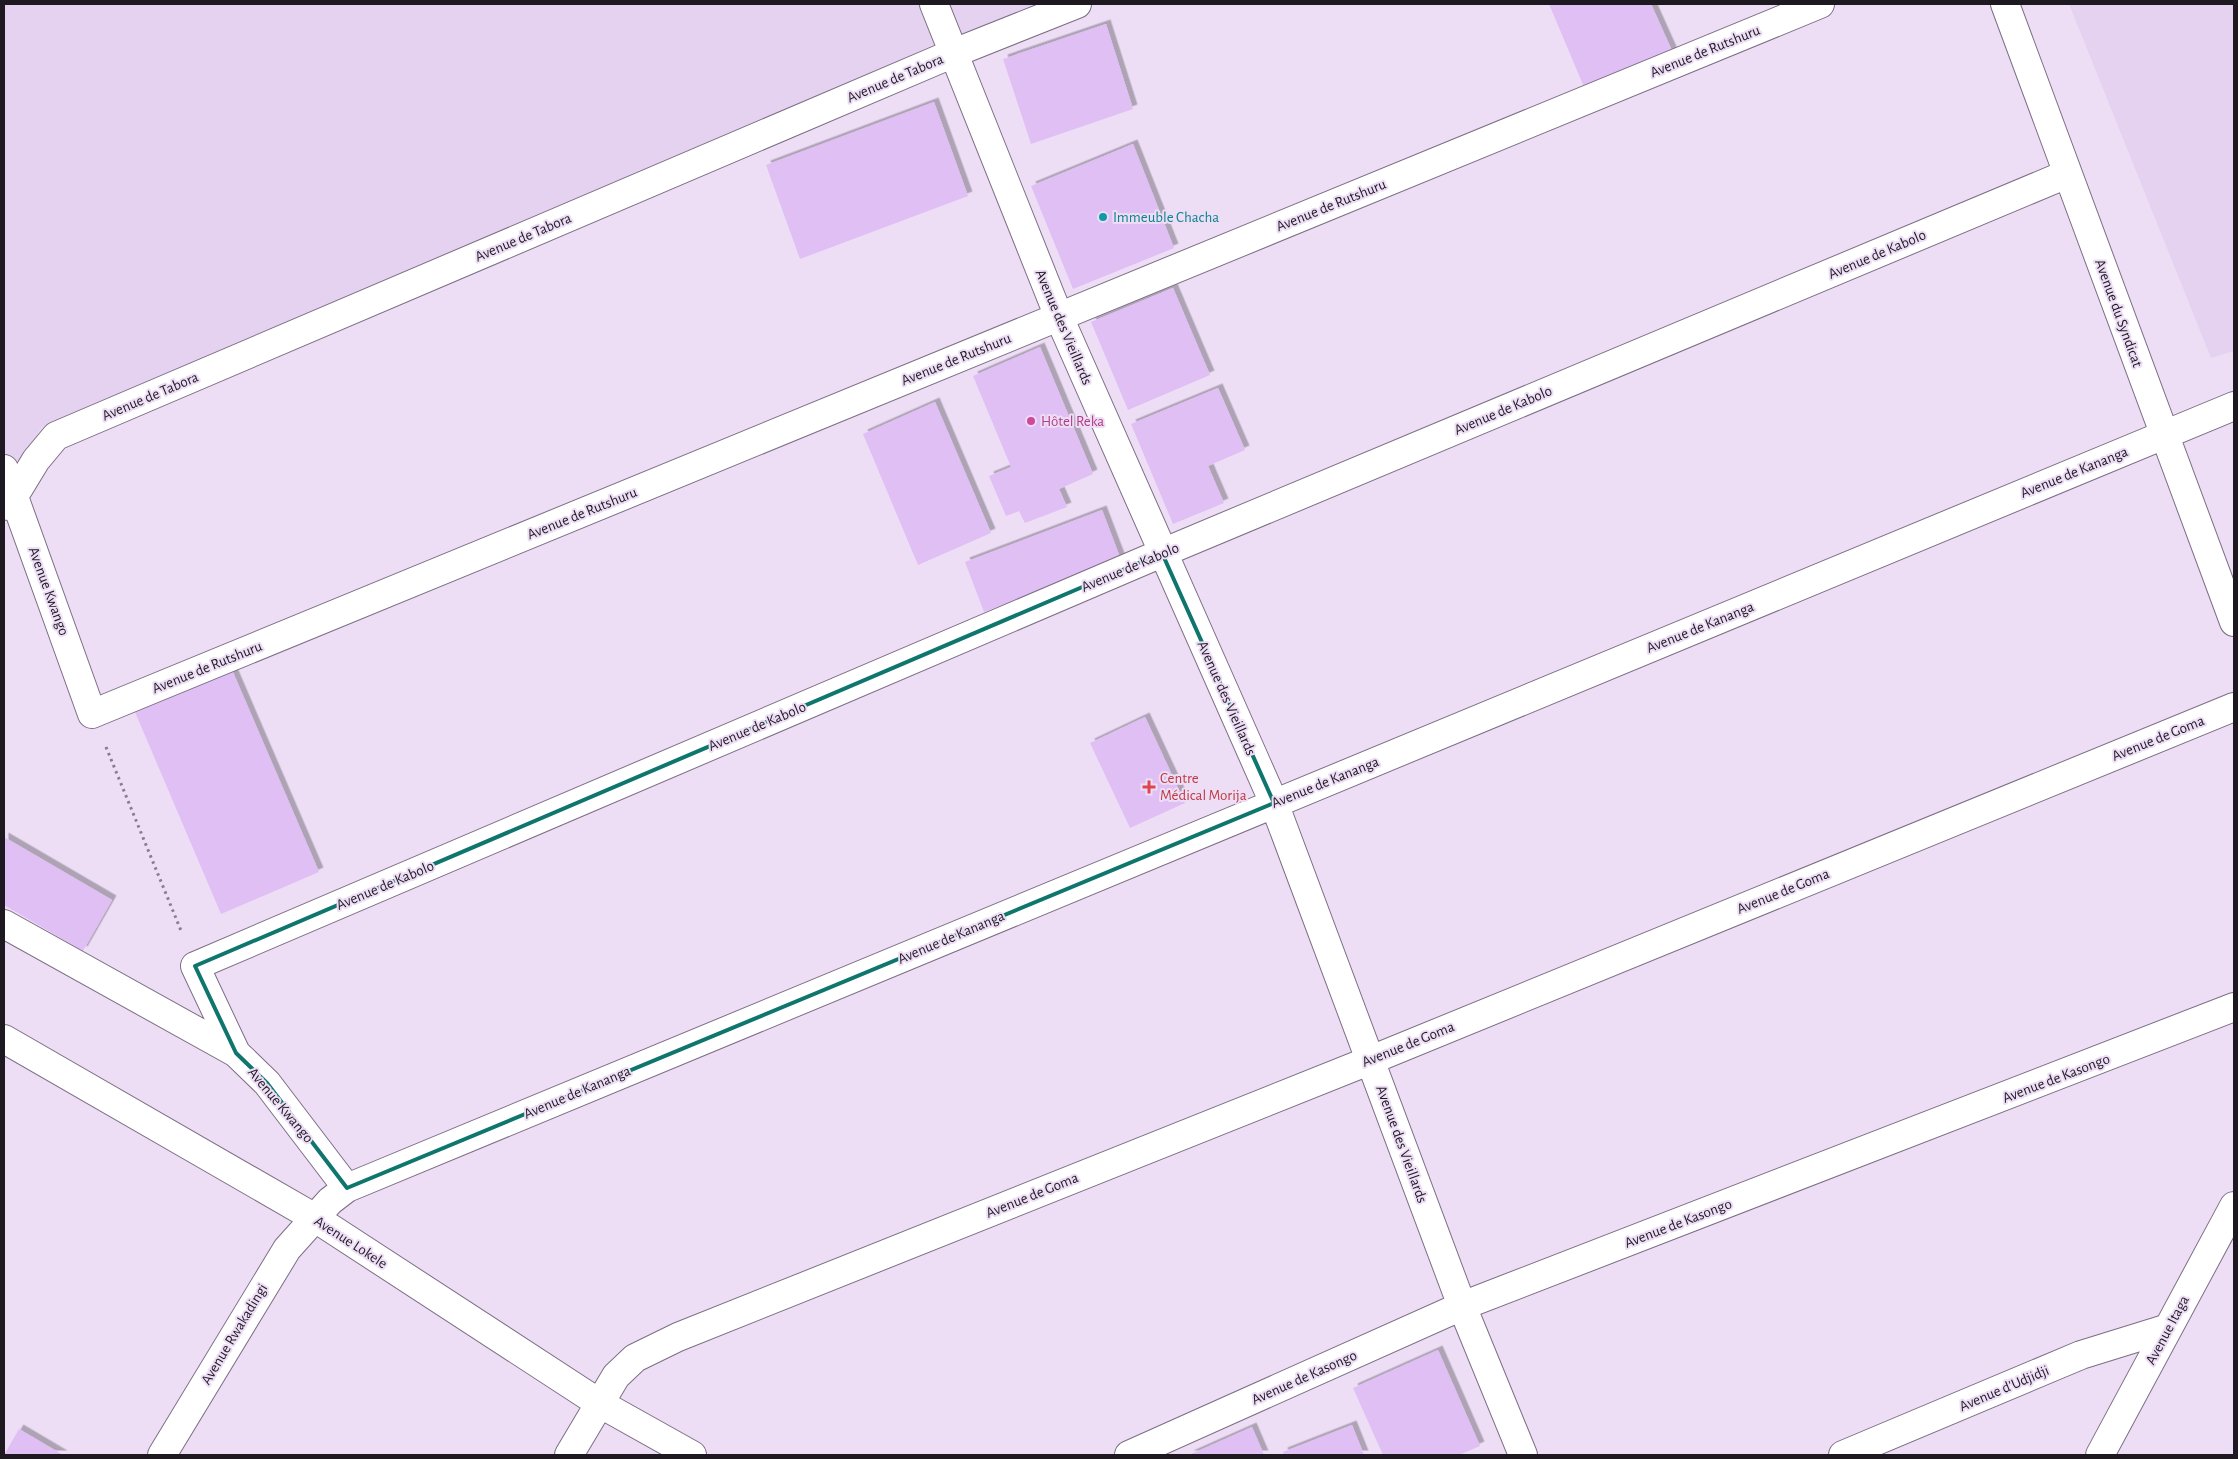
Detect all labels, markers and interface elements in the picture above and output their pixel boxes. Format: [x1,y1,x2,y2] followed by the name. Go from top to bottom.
[1648,22,1763,80] street label: Avenue de Rutshuru
[845,51,946,106] street label: Avenue de Tabora
[1274,176,1389,234] street label: Avenue de Rutshuru
[473,210,574,265] street label: Avenue de Tabora
[1113,210,1219,225] place label: Immeuble Chacha
[1097,211,1109,223] marker: Immeuble Chacha
[1826,227,1928,282] street label: Avenue de Kabolo
[2092,257,2145,369] street label: Avenue du Syndicat
[1032,267,1095,387] street label: Avenue des Vieillards
[899,330,1014,388] street label: Avenue de Rutshuru
[100,369,201,424] street label: Avenue de Tabora
[1452,383,1554,438] street label: Avenue de Kabolo
[1041,414,1104,429] place label: Hôtel Reka
[1025,415,1037,427] marker: Hôtel Reka
[2018,444,2130,501] street label: Avenue de Kananga
[525,484,640,542] street label: Avenue de Rutshuru
[1079,540,1181,595] street label: Avenue de Kabolo
[26,545,71,637] street label: Avenue Kwango
[1644,599,1756,656] street label: Avenue de Kananga
[150,638,265,696] street label: Avenue de Rutshuru
[1194,639,1259,758] street label: Avenue des Vieillards
[706,699,808,754] street label: Avenue de Kabolo
[2110,713,2207,764] street label: Avenue de Goma
[1269,754,1381,811] street label: Avenue de Kananga
[1160,771,1247,803] place label: Centre Médical Morija
[1142,780,1156,794] marker: Centre Médical Morija
[334,858,436,913] street label: Avenue de Kabolo
[1735,866,1832,917] street label: Avenue de Goma
[896,908,1007,967] street label: Avenue de Kananga
[1360,1019,1457,1070] street label: Avenue de Goma
[2000,1051,2112,1106] street label: Avenue de Kasongo
[522,1063,633,1122] street label: Avenue de Kananga
[245,1065,316,1146] street label: Avenue Kwango
[1373,1083,1430,1205] street label: Avenue des Vieillards
[984,1170,1081,1221] street label: Avenue de Goma
[1622,1196,1734,1251] street label: Avenue de Kasongo
[312,1213,390,1272] street label: Avenue Lokele
[198,1281,270,1387] street label: Avenue Rwakadingi
[2143,1293,2192,1367] street label: Avenue Itaga
[1249,1348,1359,1407] street label: Avenue de Kasongo
[1957,1363,2051,1414] street label: Avenue d'Udjidji

